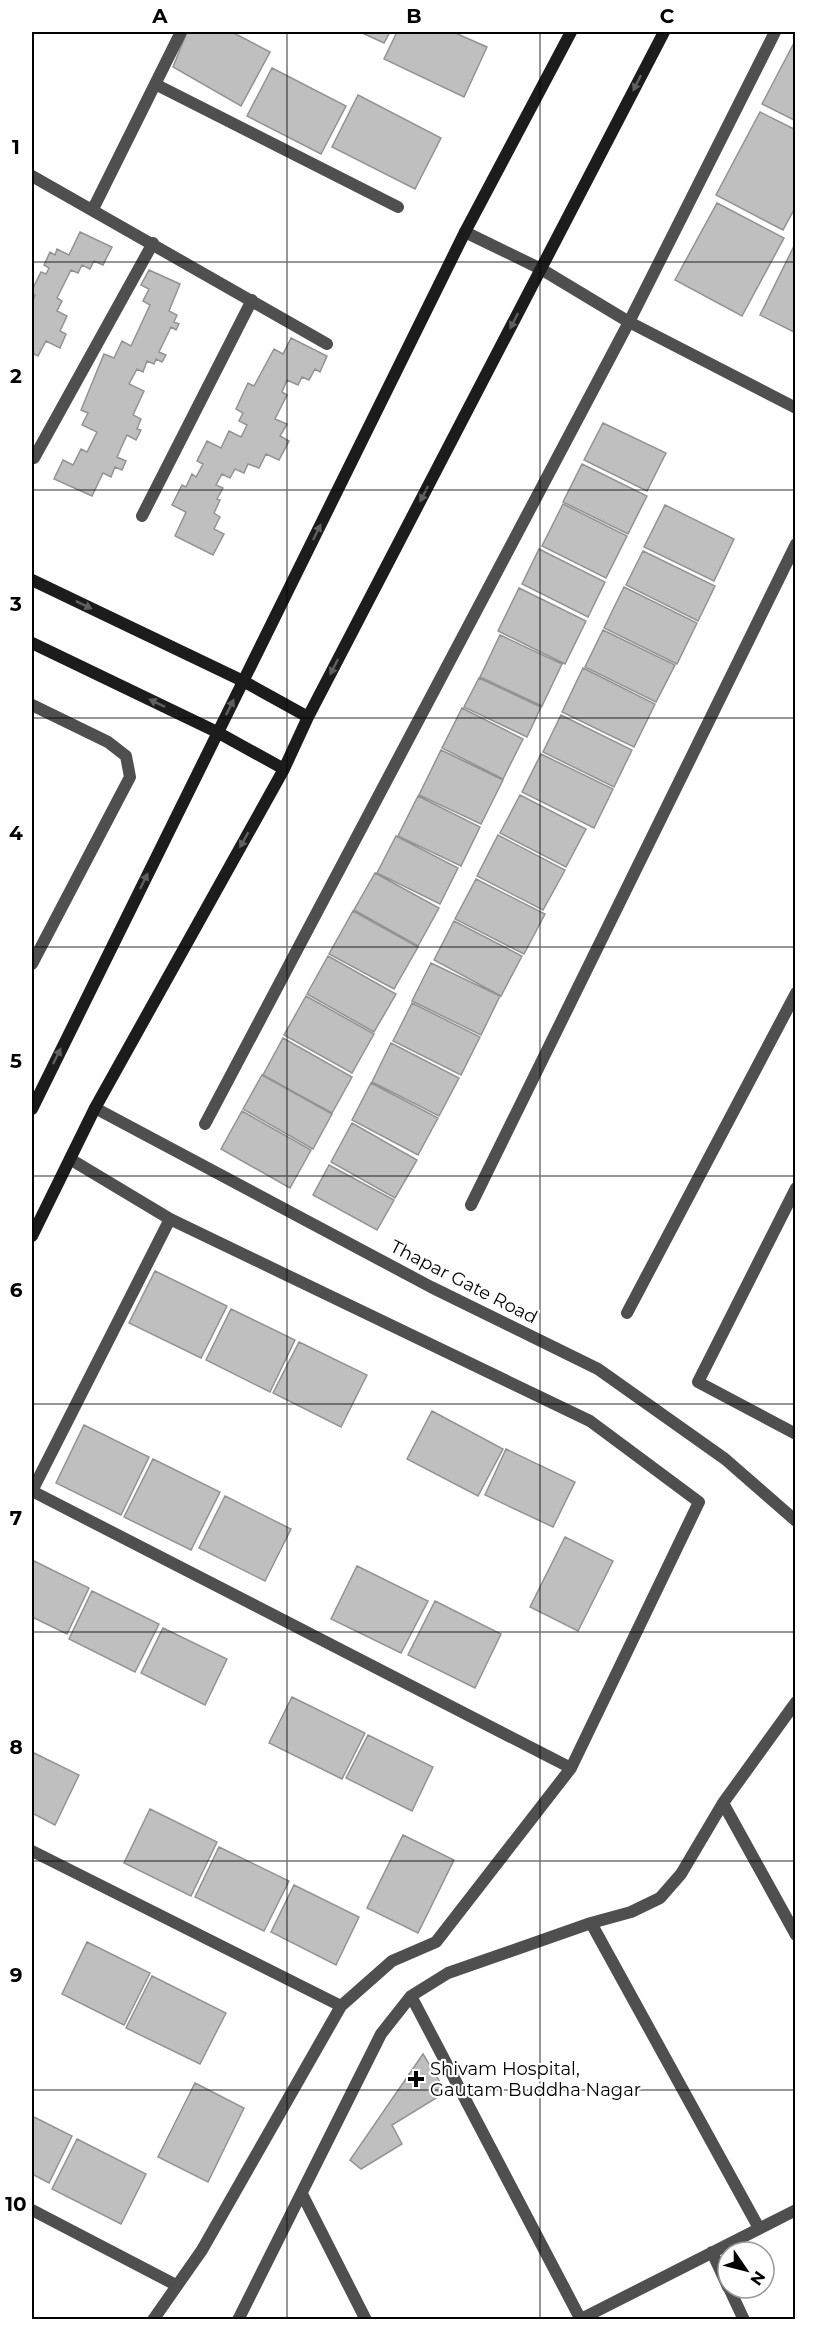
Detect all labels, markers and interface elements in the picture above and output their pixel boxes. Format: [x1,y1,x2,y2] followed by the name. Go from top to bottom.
[151,4,168,28] text: A
[406,4,422,28] text: B
[660,4,675,28] text: C
[633,75,642,92] one-way arrow
[12,135,20,159] text: 1
[509,313,519,330] one-way arrow
[10,364,22,388] text: 2
[419,486,429,503] one-way arrow
[312,523,321,540] one-way arrow
[9,592,22,616] text: 3
[76,600,93,609] one-way arrow
[329,659,339,676] one-way arrow
[225,698,235,715] one-way arrow
[149,699,166,708] one-way arrow
[9,821,23,845] text: 4
[239,832,249,849] one-way arrow
[139,873,148,890] one-way arrow
[53,1048,62,1065] one-way arrow
[10,1049,22,1073] text: 5
[387,1235,541,1329] street label: Thapar Gate Road
[10,1278,23,1302] text: 6
[10,1506,22,1530] text: 7
[9,1735,23,1759] text: 8
[10,1963,22,1987] text: 9
[430,2058,641,2101] place label: Shivam Hospital, Gautam Buddha Nagar
[407,2070,425,2088] marker: Shivam Hospital, Gautam Buddha Nagar
[5,2192,27,2216] text: 10
[716,2240,776,2300] north arrow
[746,2268,769,2289] text: N

